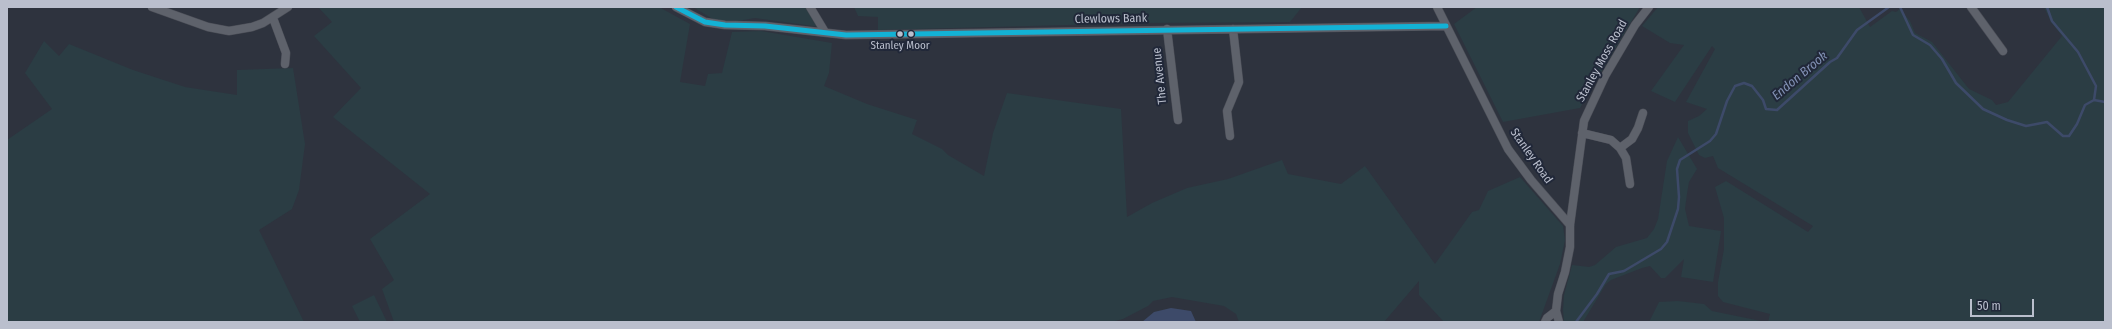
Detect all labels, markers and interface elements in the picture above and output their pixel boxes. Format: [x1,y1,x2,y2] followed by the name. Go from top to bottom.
[1075,11,1147,27] street label: Clewlows Bank
[1573,17,1631,105] street label: Stanley Moss Road
[895,29,905,39] marker: Stanley Moor
[906,29,916,39] unlabelled marker
[870,39,930,53] place label: Stanley Moor
[1150,47,1170,105] street label: The Avenue
[1769,48,1831,104] water label: Endon Brook
[1507,126,1555,186] street label: Stanley Road
[1972,291,2036,317] scale bar
[1977,299,2001,313] text: 50 m

